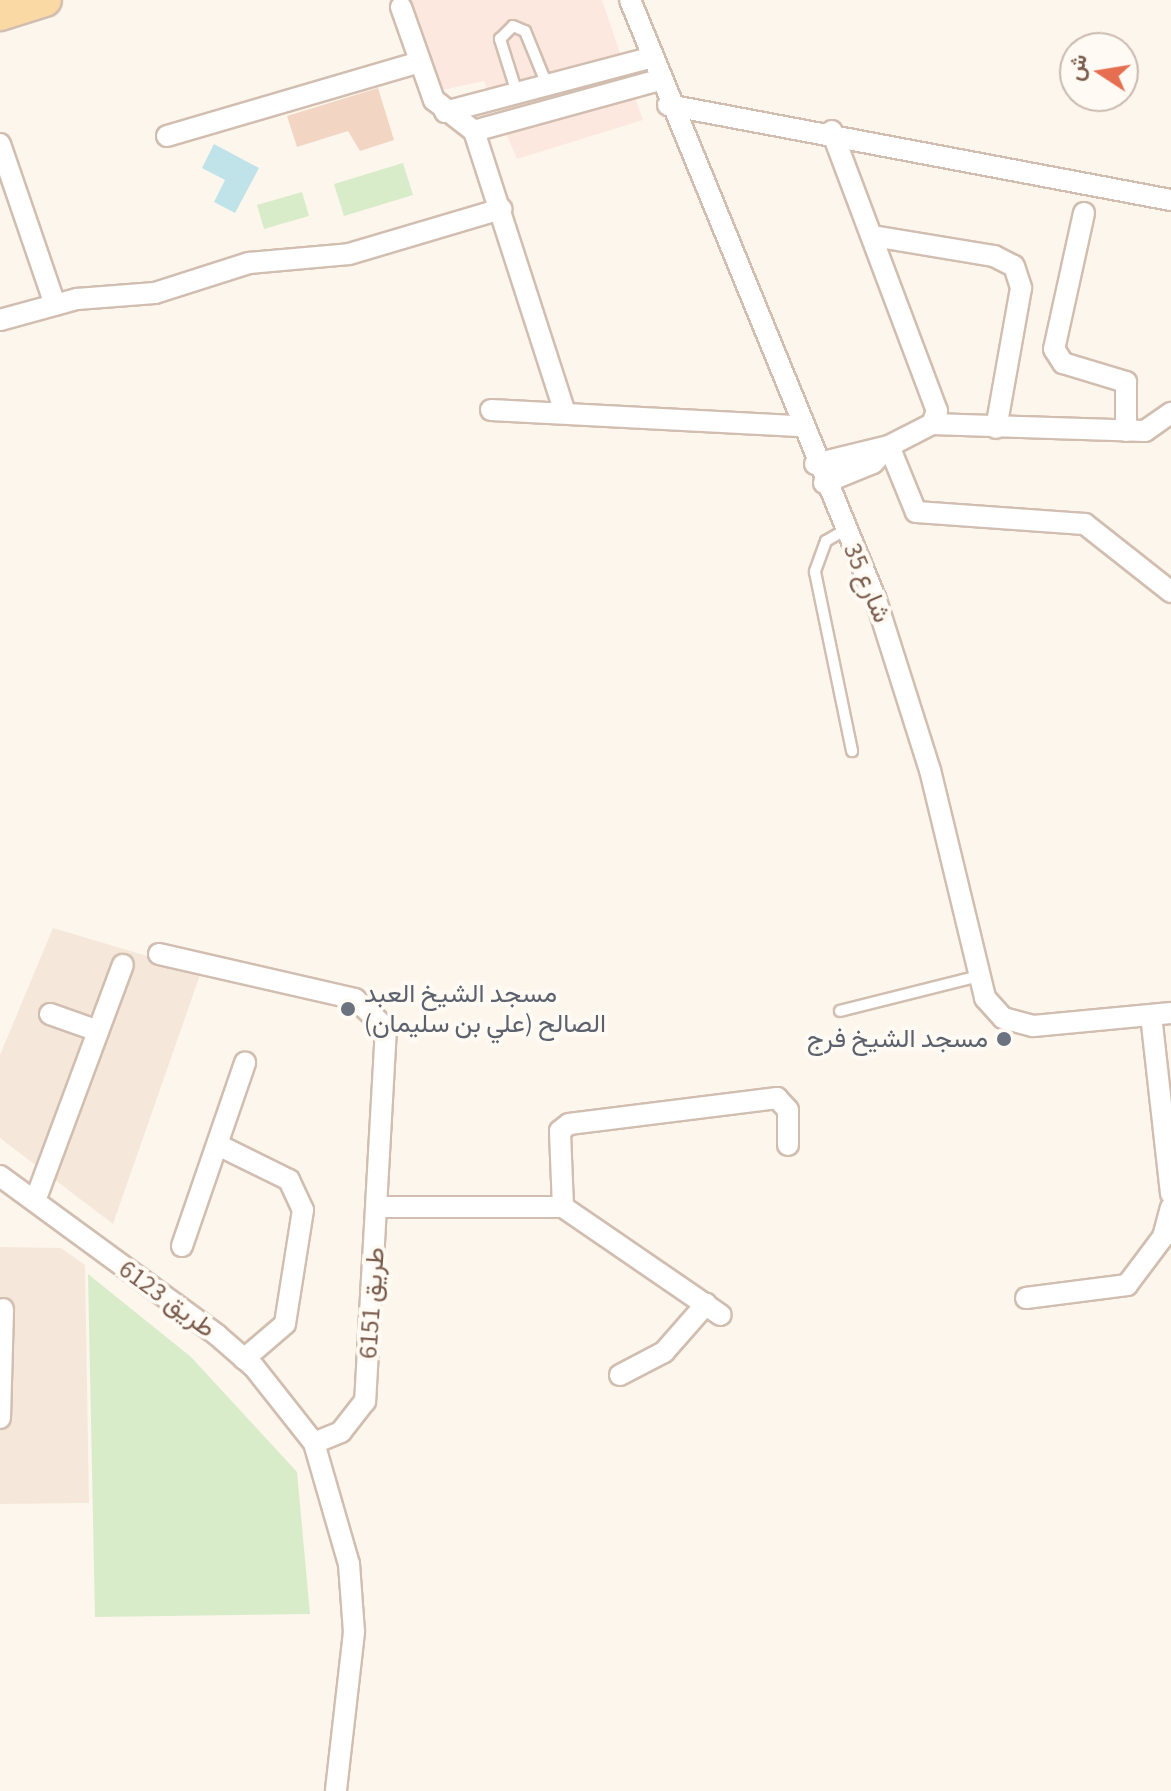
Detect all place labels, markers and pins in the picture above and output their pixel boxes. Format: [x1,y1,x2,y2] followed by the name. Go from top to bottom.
[364,978,606,1040] place label: مسجد الشيخ العبد الصالح (علي بن سليمان)
[339,1000,357,1018] marker: مسجد الشيخ العبد الصالح (علي بن سليمان)
[807,1023,988,1055] place label: مسجد الشيخ فرج
[995,1030,1013,1048] marker: مسجد الشيخ فرج

